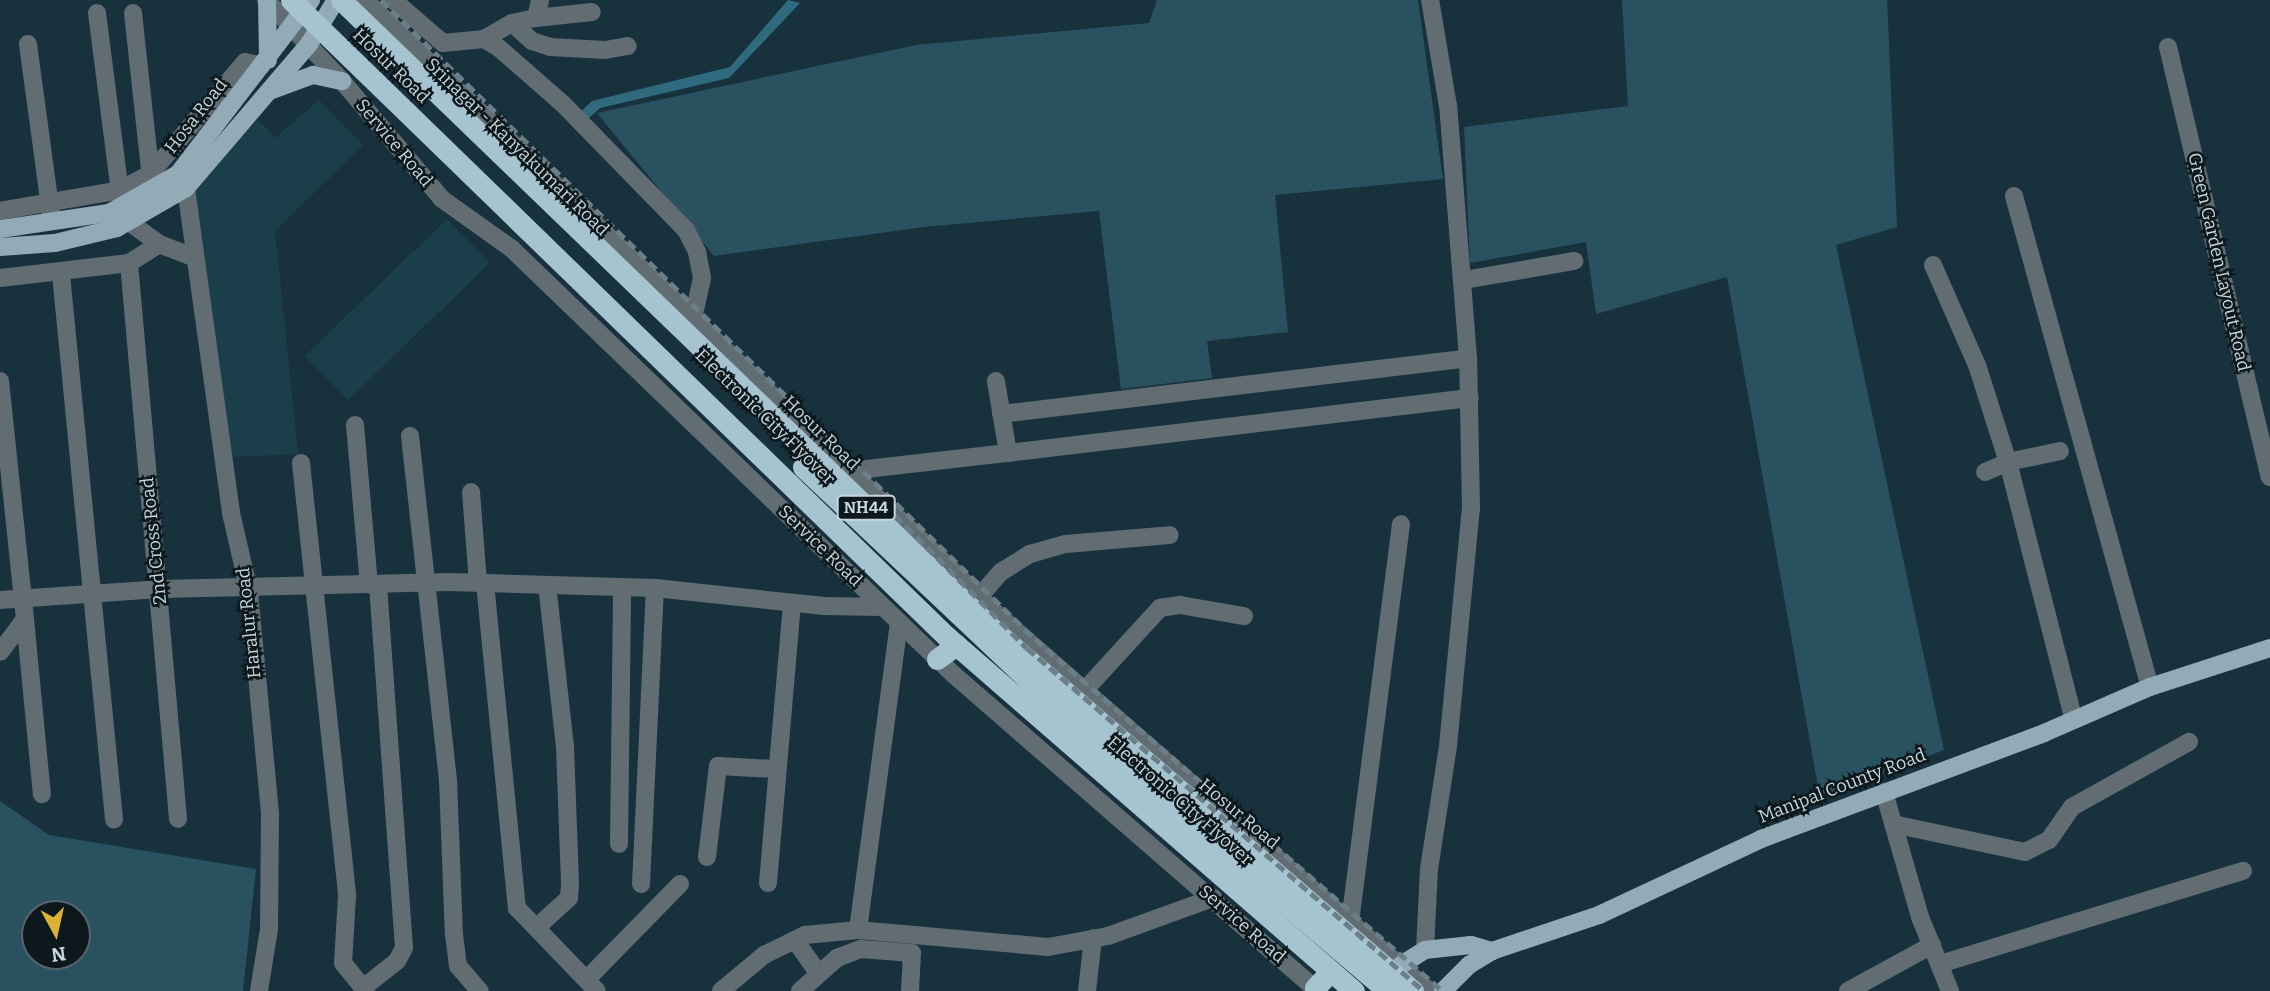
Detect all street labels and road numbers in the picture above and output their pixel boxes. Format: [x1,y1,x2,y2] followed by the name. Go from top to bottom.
[348,24,434,108] street label: Hosur Road
[421,54,613,240] street label: Srinagar - Kanyakumari Road
[160,74,232,158] street label: Hosa Road
[351,95,437,191] street label: Service Road
[2183,151,2255,373] street label: Green Garden Layout Road
[691,345,839,489] street label: Electronic City Flyover
[778,391,864,475] street label: Hosur Road
[137,476,171,606] street label: 2nd Cross Road
[836,495,896,520] road number: NH44
[774,501,866,591] street label: Service Road
[232,567,266,679] street label: Haralur Road
[1103,732,1257,870] street label: Electronic City Flyover
[1755,744,1929,828] street label: Manipal County Road
[1195,774,1283,854] street label: Hosur Road
[1194,880,1290,968] street label: Service Road

